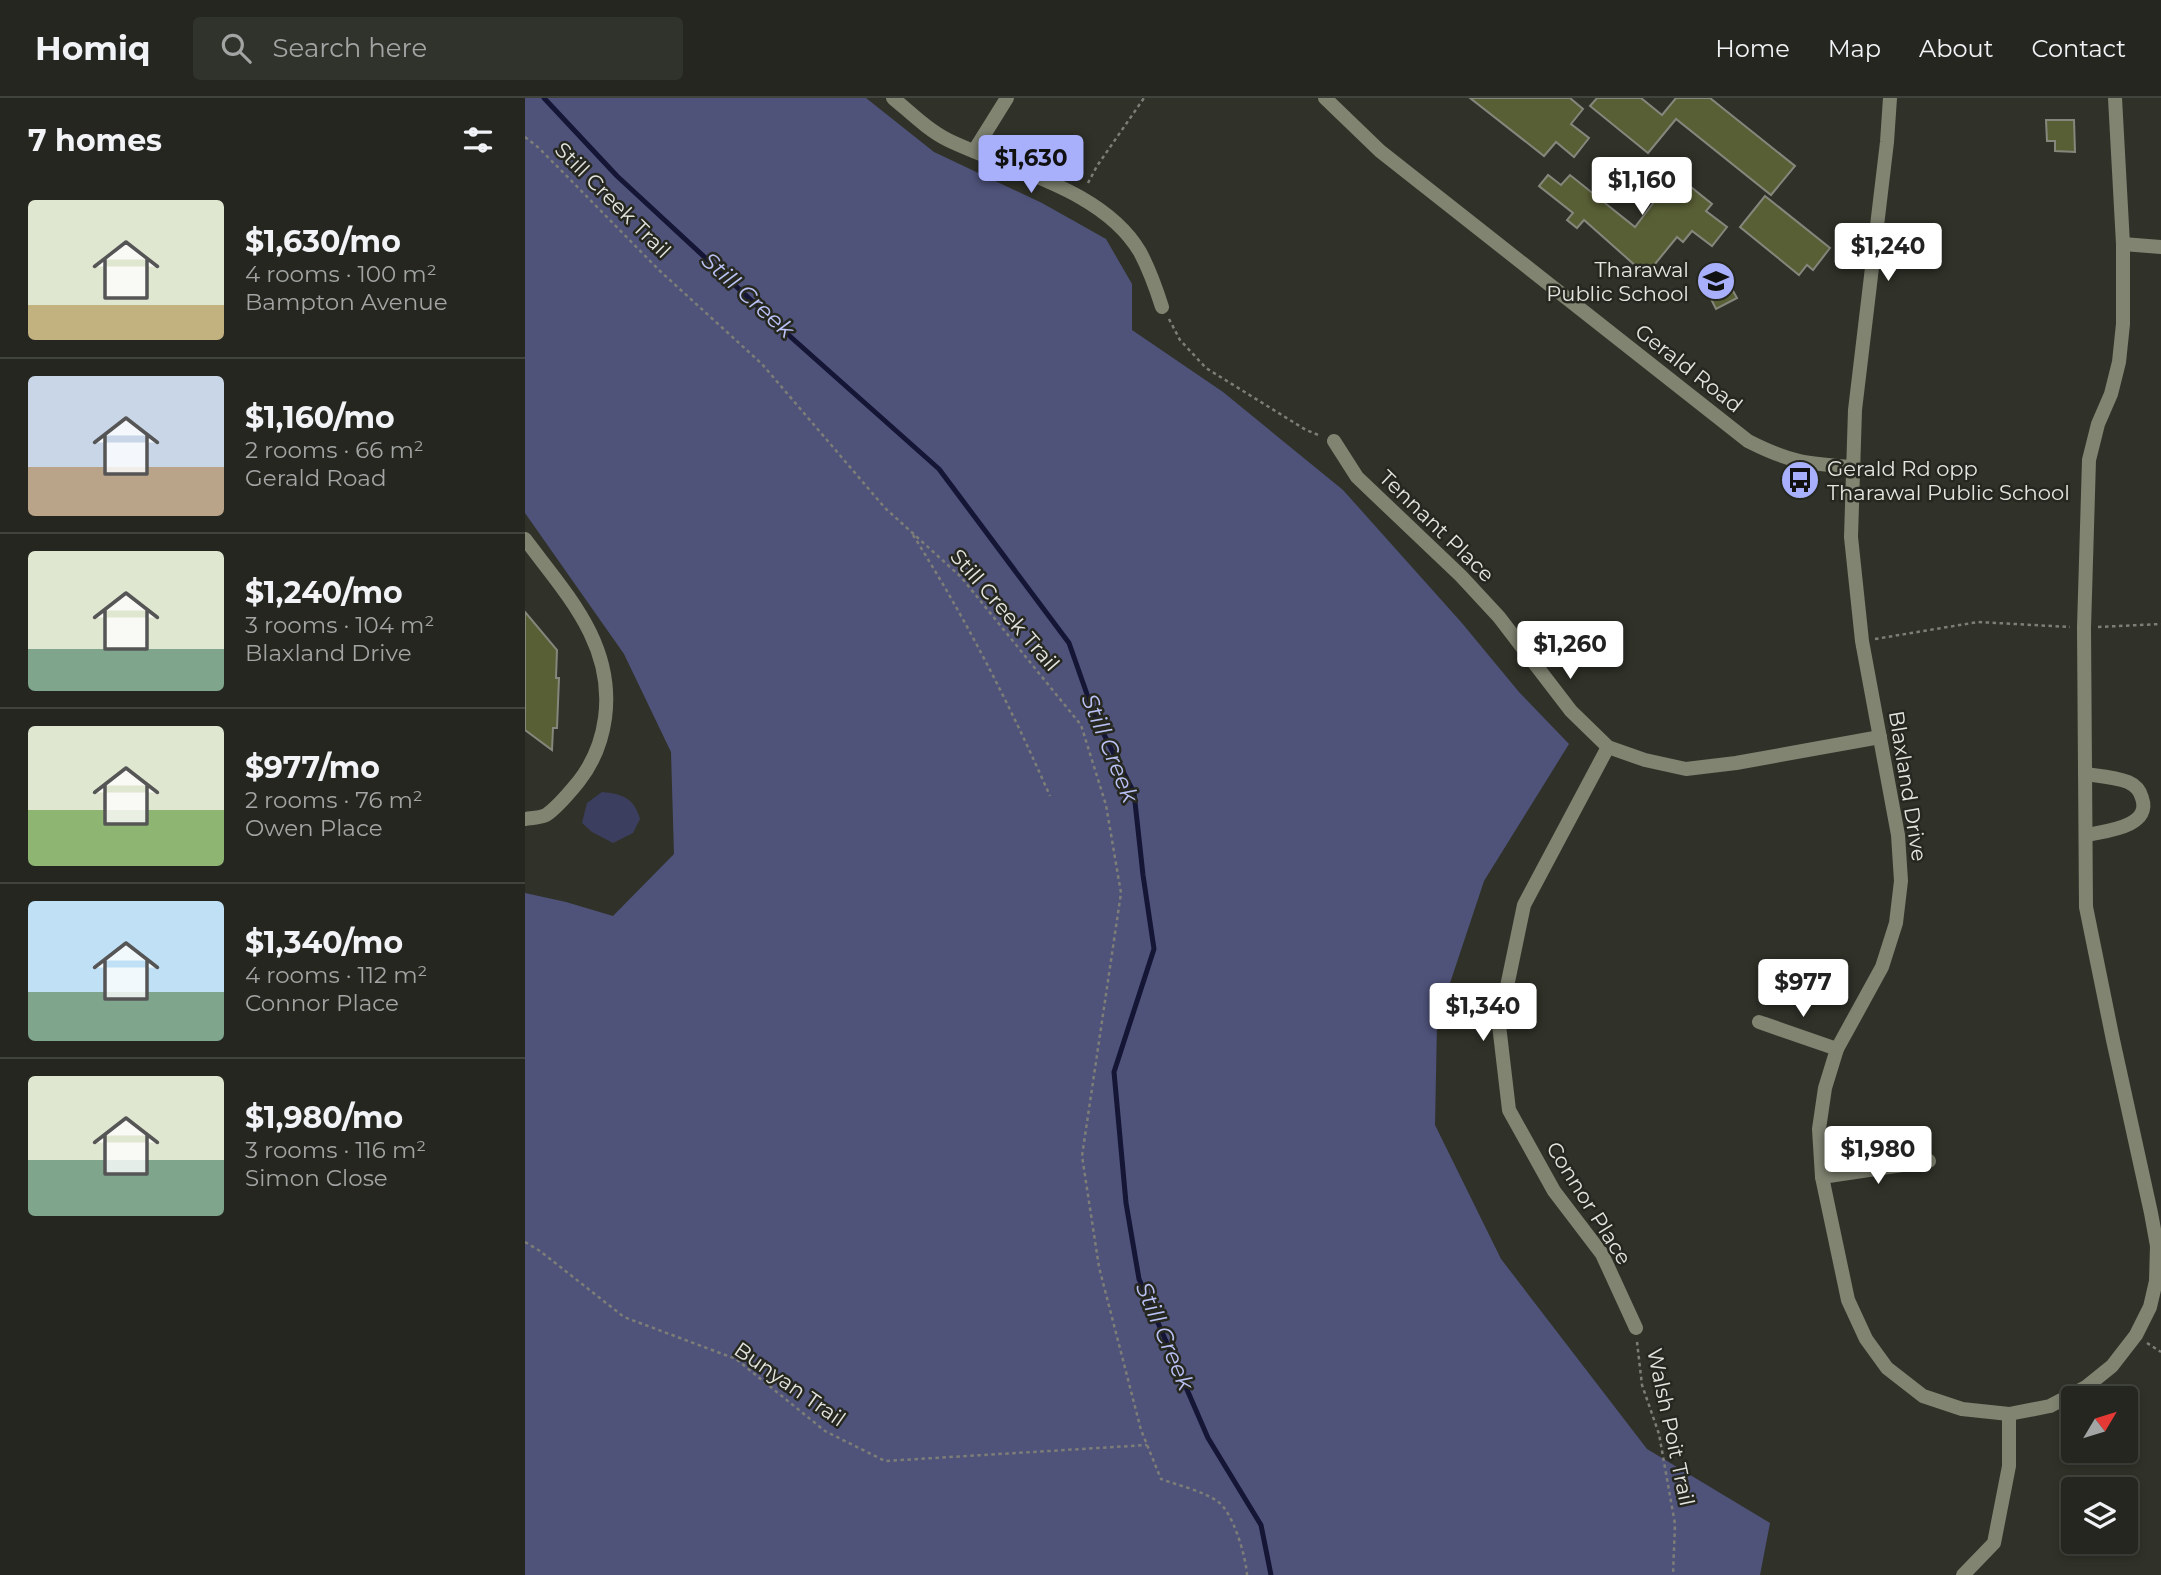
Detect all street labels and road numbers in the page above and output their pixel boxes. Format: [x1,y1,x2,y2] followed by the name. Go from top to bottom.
[550,137,676,263] street label: Still Creek Trail
[1630,318,1748,418] street label: Gerald Road
[1374,465,1500,587] street label: Tennant Place
[945,544,1065,676] street label: Still Creek Trail
[1884,709,1932,863] street label: Blaxland Drive
[1541,1137,1637,1269] street label: Connor Place
[730,1337,850,1431] street label: Bunyan Trail
[1642,1346,1700,1508] street label: Walsh Poit Trail

